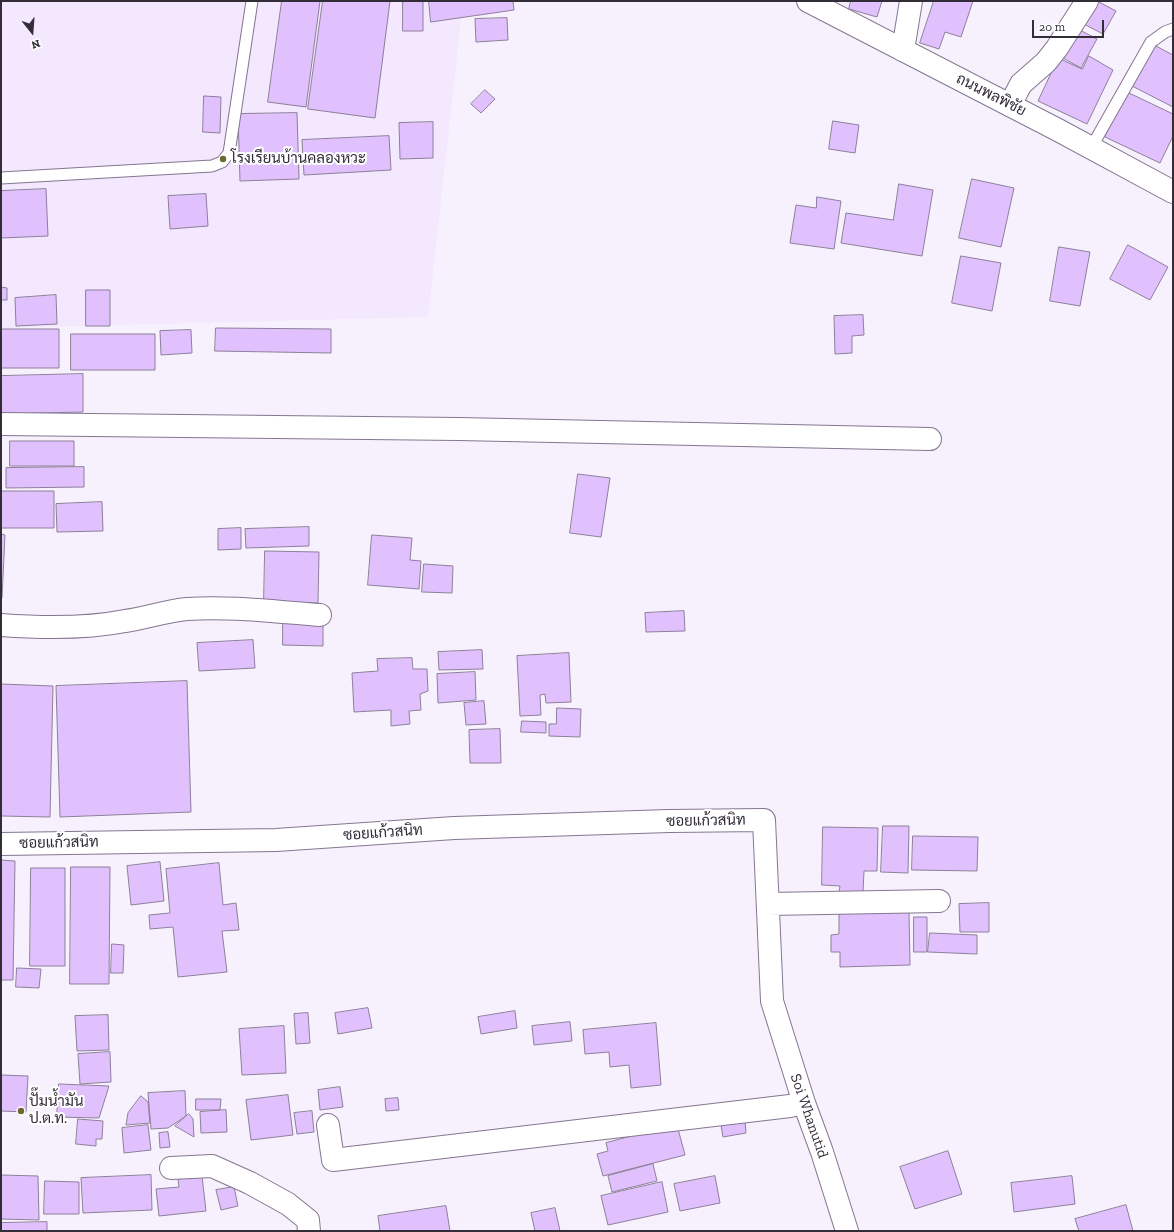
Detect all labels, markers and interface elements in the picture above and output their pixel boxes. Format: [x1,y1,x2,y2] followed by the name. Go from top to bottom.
[12,12,52,52] north arrow
[1034,12,1106,38] scale bar
[1039,20,1065,34] text: 20 m
[30,37,42,51] text: N
[953,70,1029,120] street label: ถนนพลพิชัย
[231,150,366,168] place label: โรงเรียนบ้านคลองหวะ
[218,154,228,164] marker: โรงเรียนบ้านคลองหวะ
[666,811,746,831] street label: ซอยแก้วสนิท
[343,821,423,845] street label: ซอยแก้วสนิท
[19,833,99,853] street label: ซอยแก้วสนิท
[786,1071,832,1161] street label: Soi Whanutid
[29,1093,84,1128] place label: ปั๊มน้ำมัน ป.ต.ท.
[16,1106,26,1116] marker: ปั๊มน้ำมัน ป.ต.ท.

